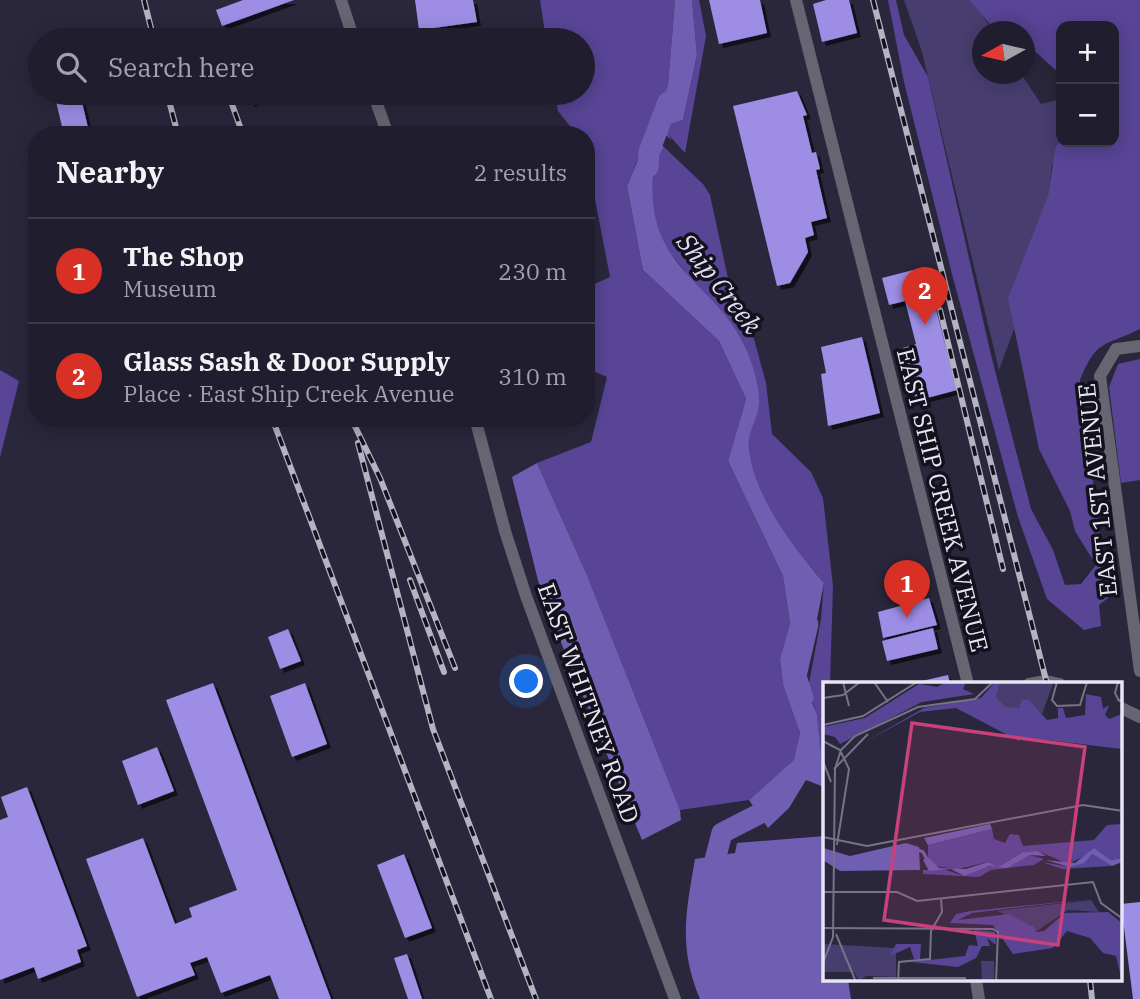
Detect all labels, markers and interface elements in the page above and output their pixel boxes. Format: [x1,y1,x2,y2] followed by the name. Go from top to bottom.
[972,21,1035,84] north arrow
[1056,21,1119,147] map controls
[1056,21,1119,84] button: +
[28,28,595,105] search box
[52,48,90,86] icon: search
[108,50,254,84] text: Search here
[1056,84,1119,147] button: −
[56,152,164,191] text: Nearby
[474,157,567,187] text: 2 results
[669,225,770,341] water label: Ship Creek
[123,239,244,273] text: The Shop
[72,256,86,286] text: 1
[498,256,567,286] text: 230 m
[902,267,948,325] pin: 2
[123,273,217,303] text: Museum
[123,344,450,378] text: Glass Sash & Door Supply
[890,345,996,655] street label: EAST SHIP CREEK AVENUE
[72,361,86,391] text: 2
[498,361,567,391] text: 310 m
[123,378,454,408] text: Place · East Ship Creek Avenue
[1070,382,1124,598] street label: EAST 1ST AVENUE
[884,560,930,618] pin: 1
[531,579,647,827] street label: EAST WHITNEY ROAD
[509,664,543,698] your location
[823,682,1122,982] inset map

